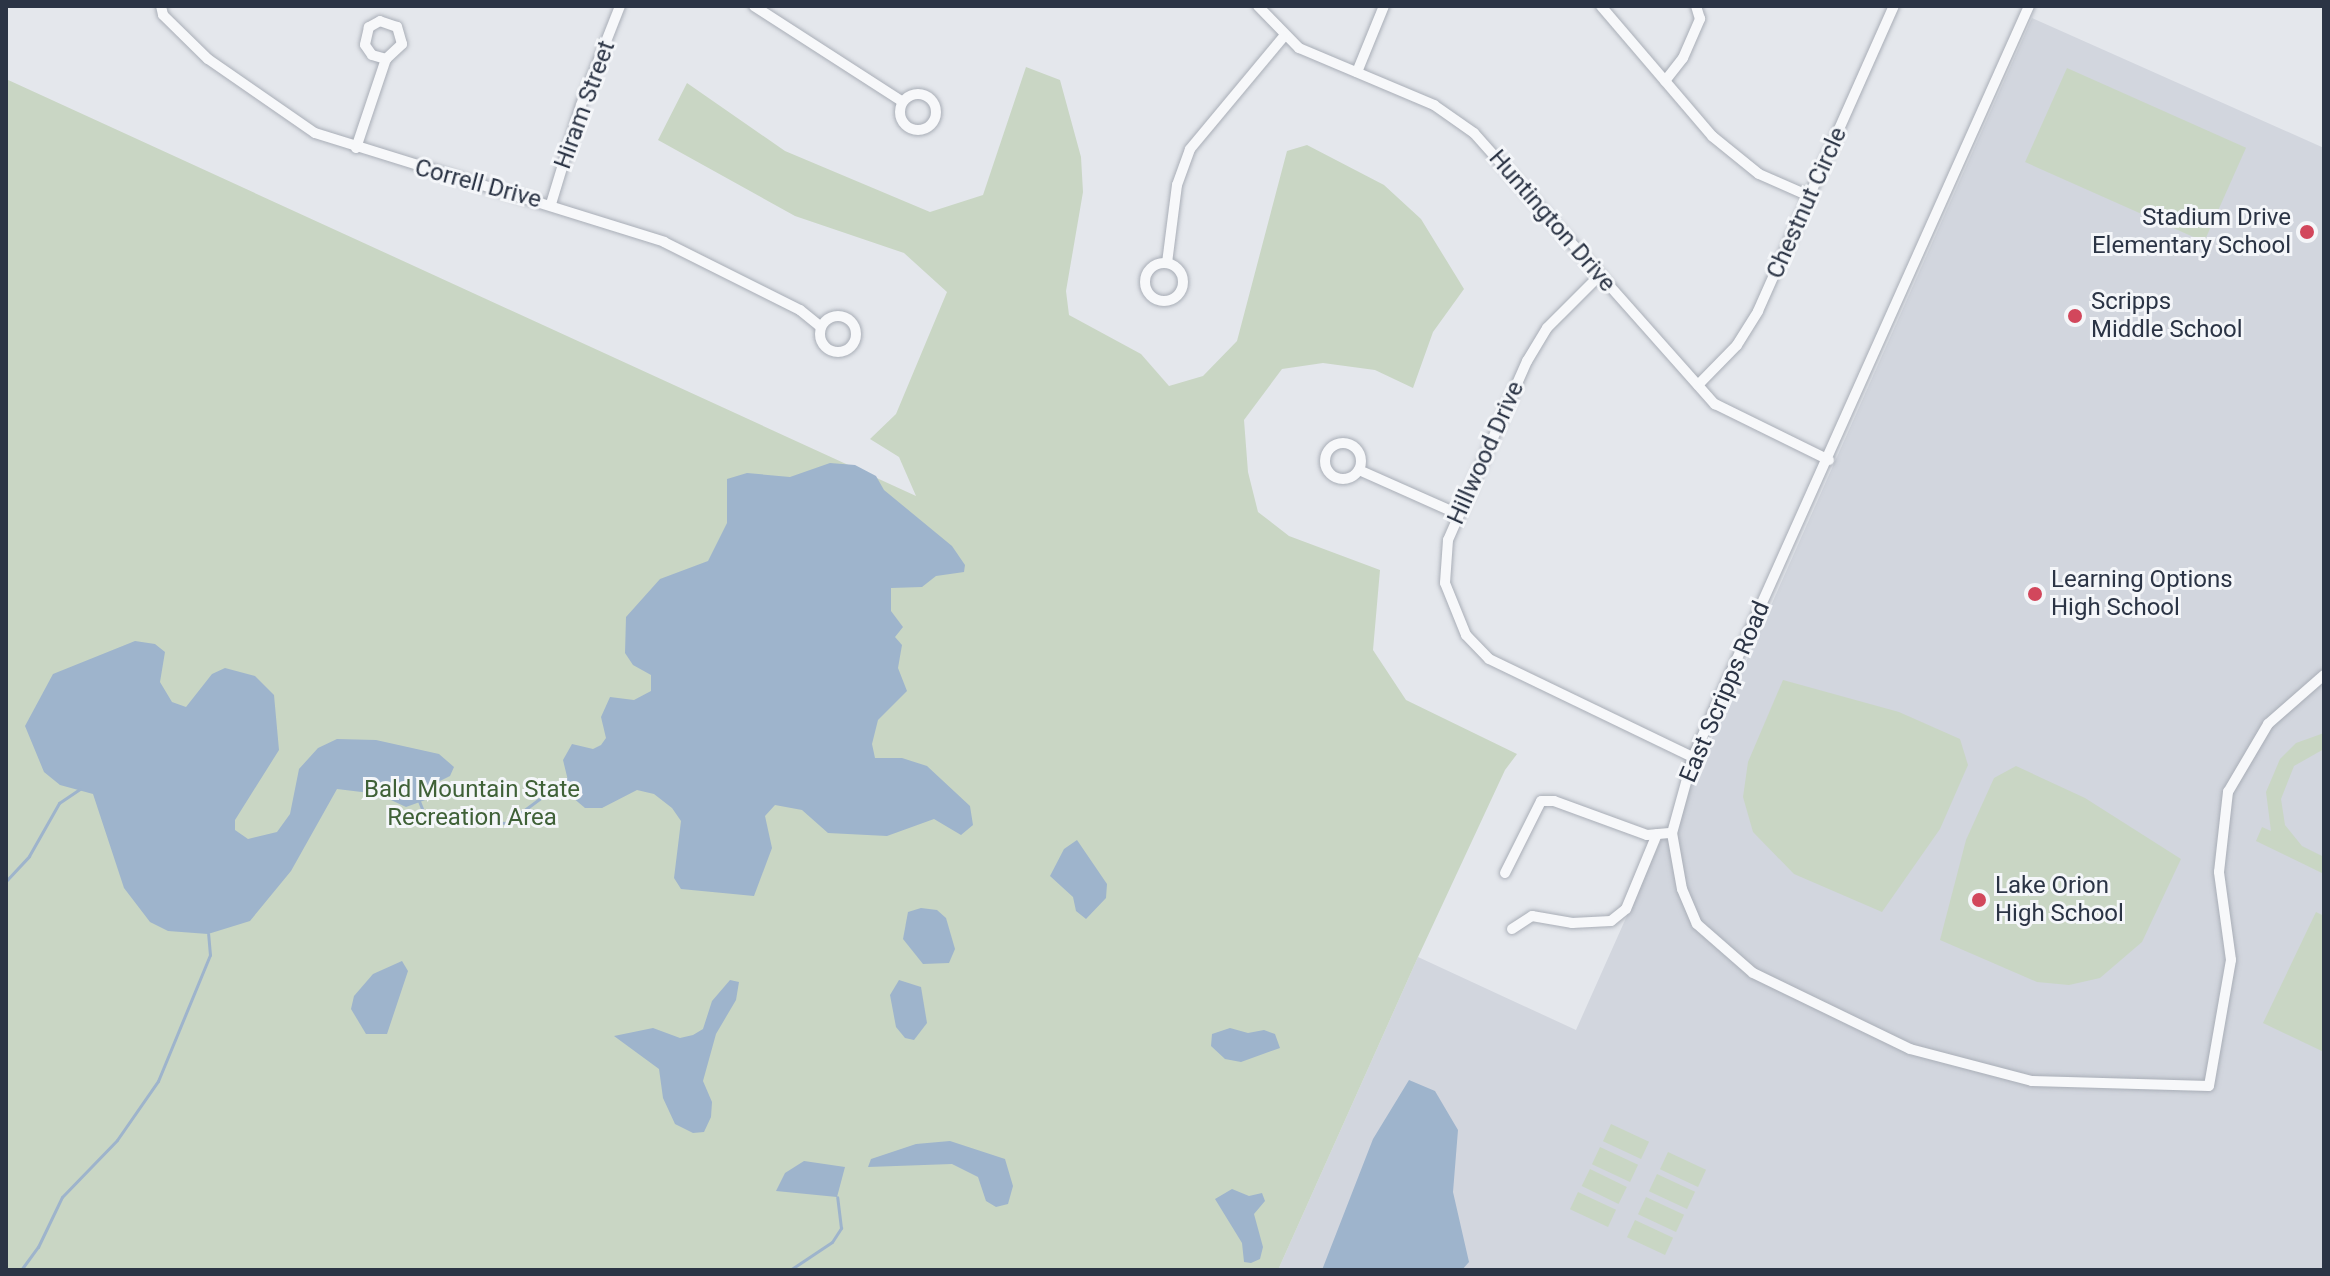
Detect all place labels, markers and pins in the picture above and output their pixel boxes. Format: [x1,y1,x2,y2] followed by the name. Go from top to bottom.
[2092,204,2291,260] place label: Stadium Drive Elementary School
[2298,223,2316,241] marker: Stadium Drive Elementary School
[2091,288,2243,344] place label: Scripps Middle School
[2066,307,2084,325] marker: Scripps Middle School
[2051,566,2233,622] place label: Learning Options High School
[2026,585,2044,603] marker: Learning Options High School
[1995,872,2124,928] place label: Lake Orion High School
[1970,891,1988,909] marker: Lake Orion High School

